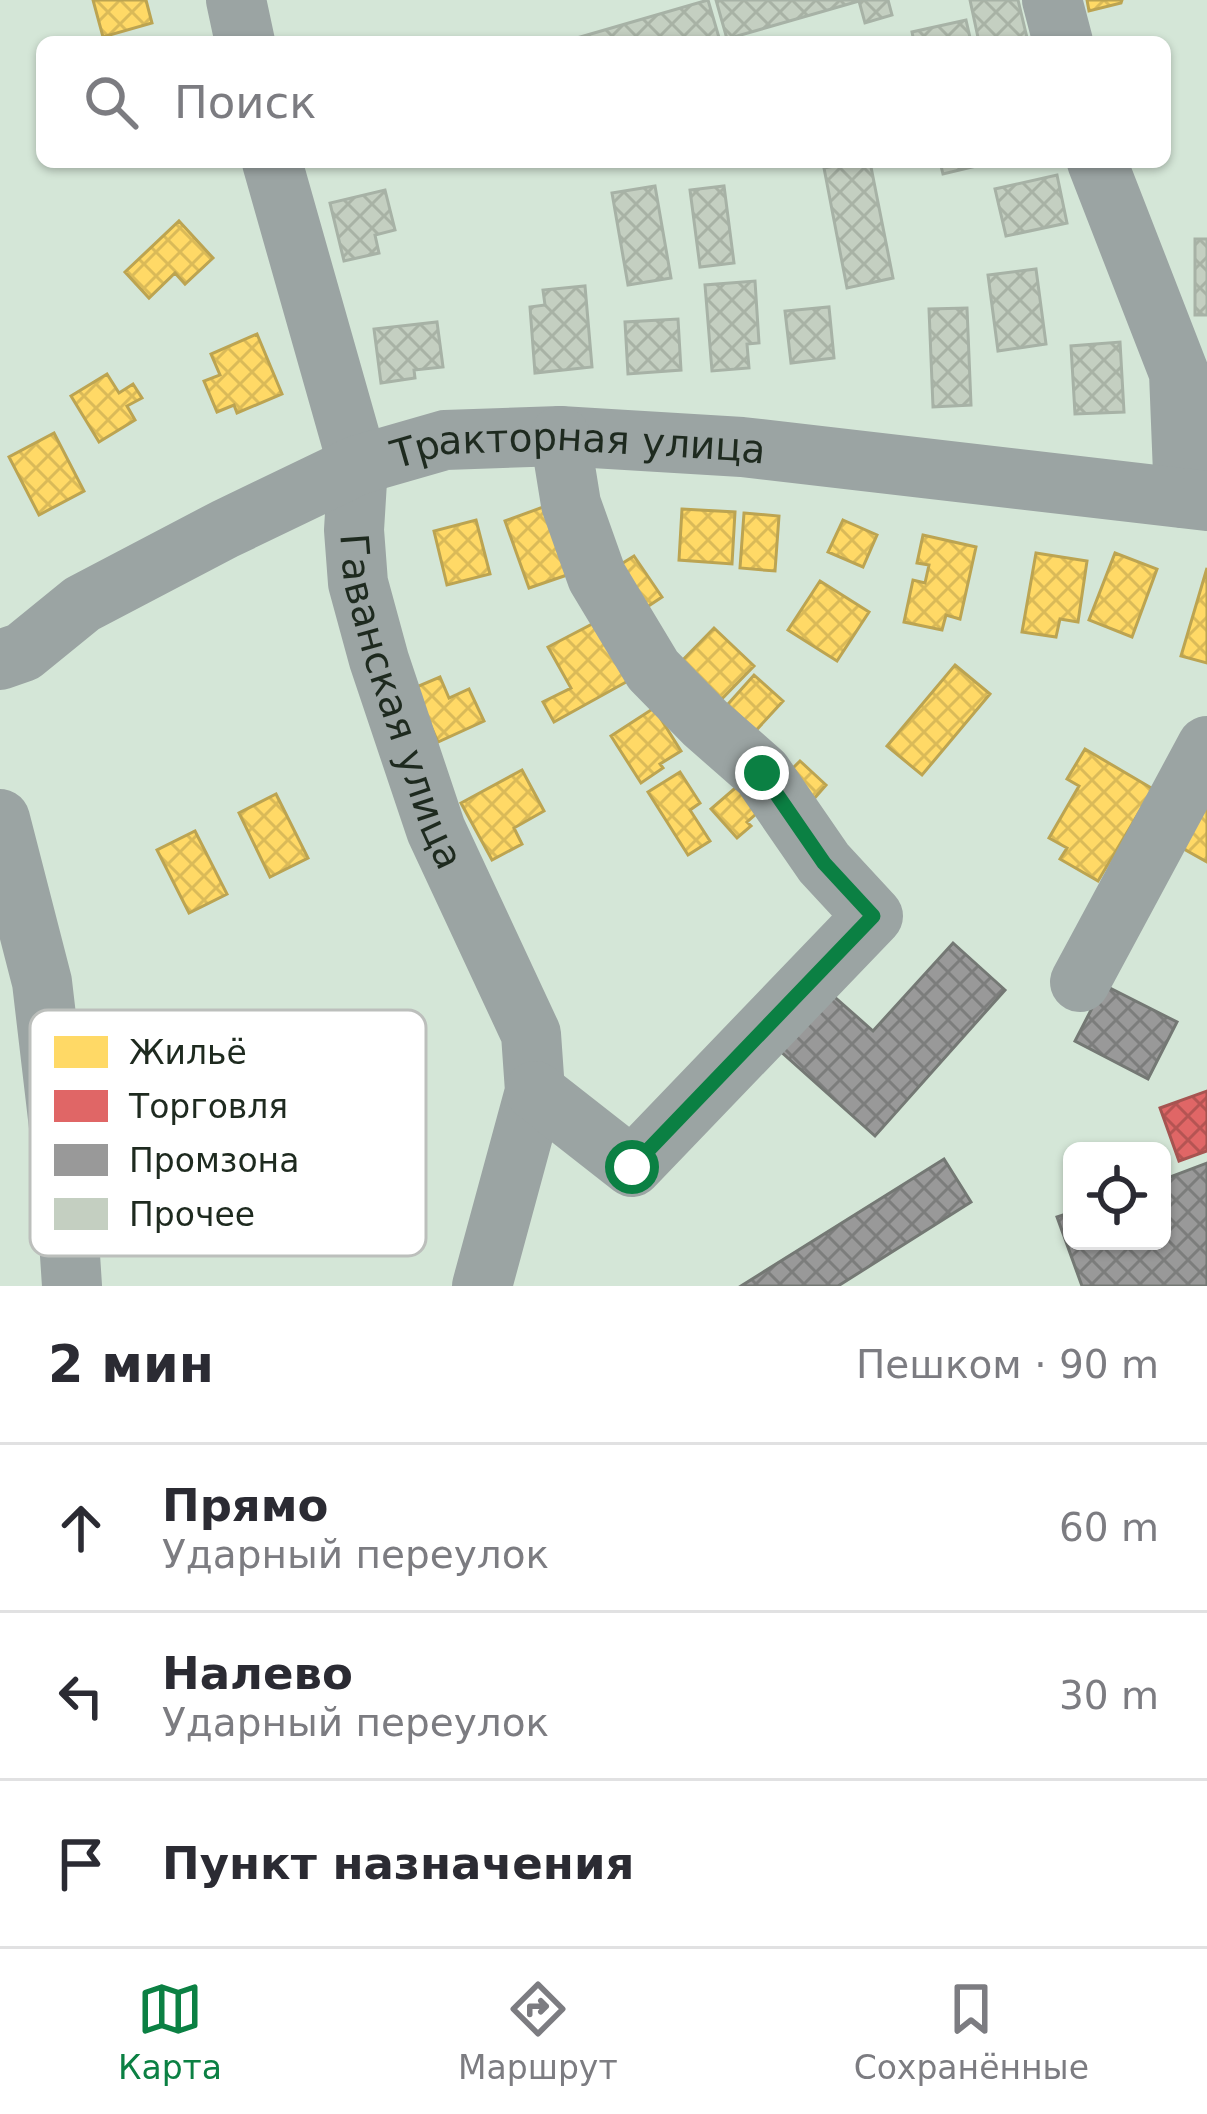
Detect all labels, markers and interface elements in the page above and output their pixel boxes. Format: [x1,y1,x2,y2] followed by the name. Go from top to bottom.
[36,36,1171,168] search box
[78,69,144,135] icon: search
[174,76,317,129] text: Поиск
[385,414,768,478] street label: Тракторная улица
[331,532,473,876] street label: Гаванская улица
[735,746,789,800] route end
[30,1010,426,1256] legend
[129,1033,247,1072] text: Жильё
[128,1087,288,1126] text: Торговля
[605,1140,659,1194] route start
[129,1141,299,1180] text: Промзона
[1063,1142,1171,1250] map controls
[1063,1142,1171,1250] button: locate
[129,1195,255,1234] text: Прочее
[48,1335,214,1394] text: 2 мин
[856,1342,1159,1387] text: Пешком · 90 m
[162,1479,328,1532] text: Прямо
[48,1495,114,1561] icon: ahead
[1059,1505,1159,1550] text: 60 m
[162,1532,549,1577] text: Ударный переулок
[162,1647,353,1700] text: Налево
[48,1663,114,1729] icon: left
[1059,1673,1159,1718] text: 30 m
[162,1700,549,1745] text: Ударный переулок
[48,1831,114,1897] icon: arrive
[162,1837,634,1890] text: Пункт назначения
[118,1976,222,2087] tab: Карта
[458,1976,618,2087] tab: Маршрут
[854,1976,1089,2087] tab: Сохранённые

